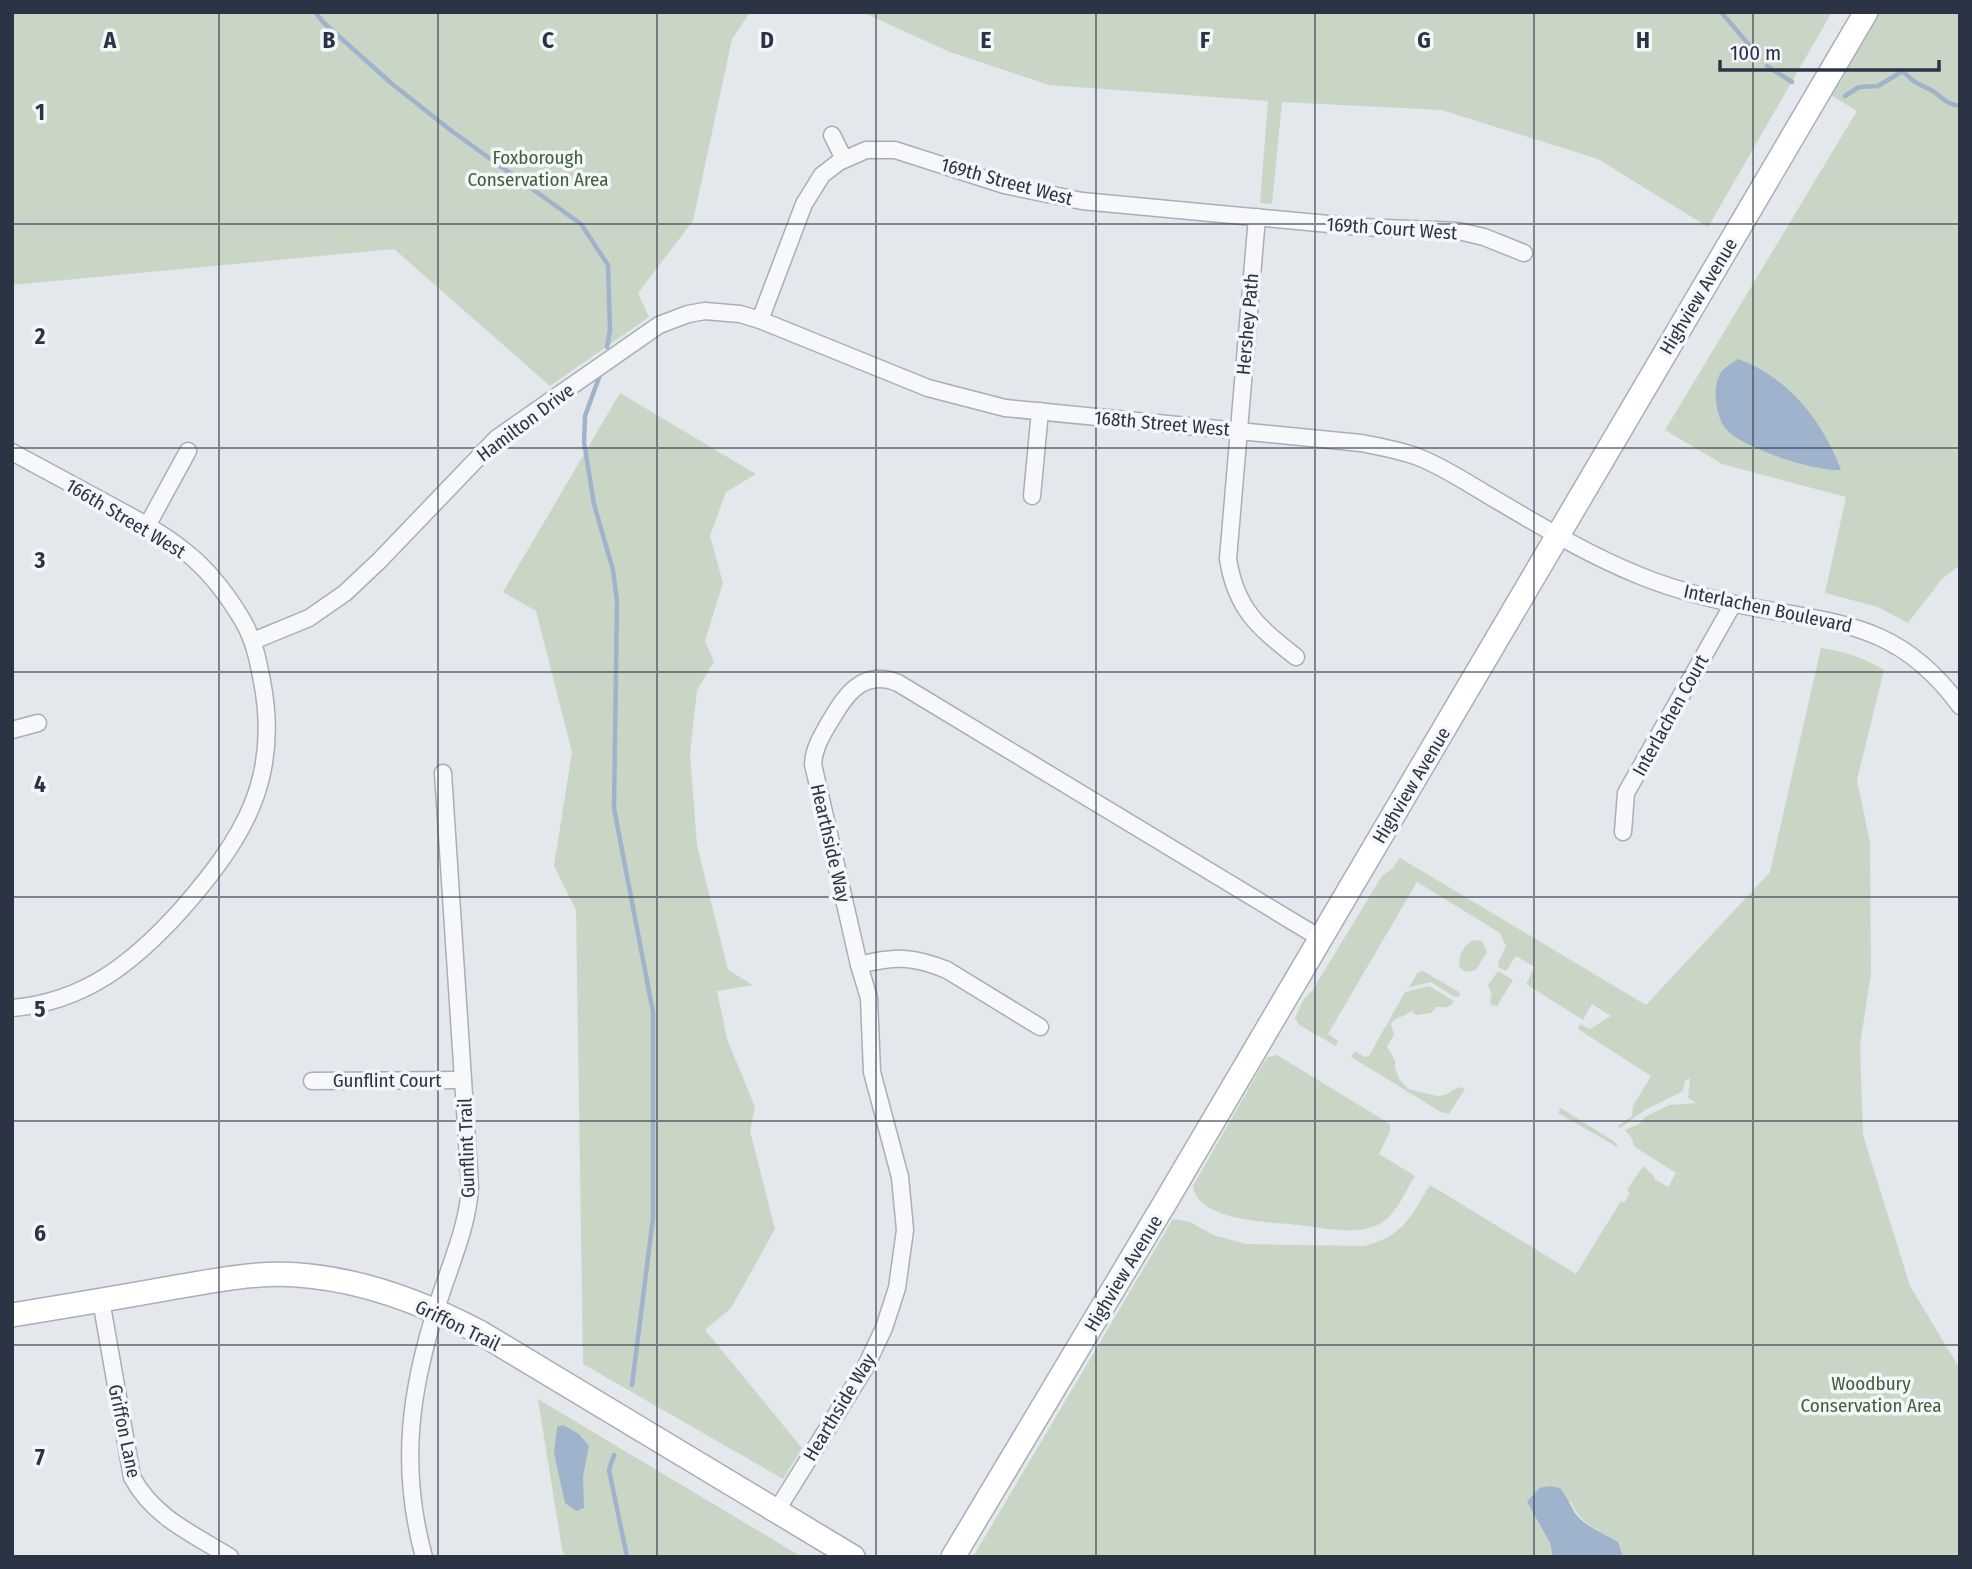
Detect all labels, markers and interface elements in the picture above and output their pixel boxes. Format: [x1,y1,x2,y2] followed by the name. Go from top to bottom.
[103,26,117,54] text: A
[323,26,336,54] text: B
[542,26,554,54] text: C
[760,26,774,54] text: D
[981,26,992,54] text: E
[1200,26,1210,54] text: F
[1417,26,1431,54] text: G
[1636,26,1650,54] text: H
[1720,28,1939,72] scale bar
[1730,40,1781,66] text: 100 m
[35,98,45,126] text: 1
[468,146,609,191] park label: Foxborough Conservation Area
[938,153,1076,210] street label: 169th Street West
[1326,212,1459,245] street label: 169th Court West
[1655,234,1742,359] street label: Highview Avenue
[1232,272,1263,376] street label: Hershey Path
[34,322,46,350] text: 2
[472,378,578,466] street label: Hamilton Drive
[1093,406,1231,441] street label: 168th Street West
[62,474,191,564] street label: 166th Street West
[34,546,46,574] text: 3
[1682,579,1854,638] street label: Interlachen Boulevard
[1628,650,1714,780] street label: Interlachen Court
[1368,723,1455,848] street label: Highview Avenue
[34,770,46,798] text: 4
[806,782,855,905] street label: Hearthside Way
[34,995,46,1023] text: 5
[333,1069,442,1092] street label: Gunflint Court
[453,1098,480,1198] street label: Gunflint Trail
[1080,1211,1167,1336] street label: Highview Avenue
[34,1219,46,1247] text: 6
[412,1295,504,1356] street label: Griffon Trail
[798,1349,881,1465] street label: Hearthside Way
[1801,1372,1942,1417] park label: Woodbury Conservation Area
[103,1382,146,1480] street label: Griffon Lane
[35,1443,45,1471] text: 7

